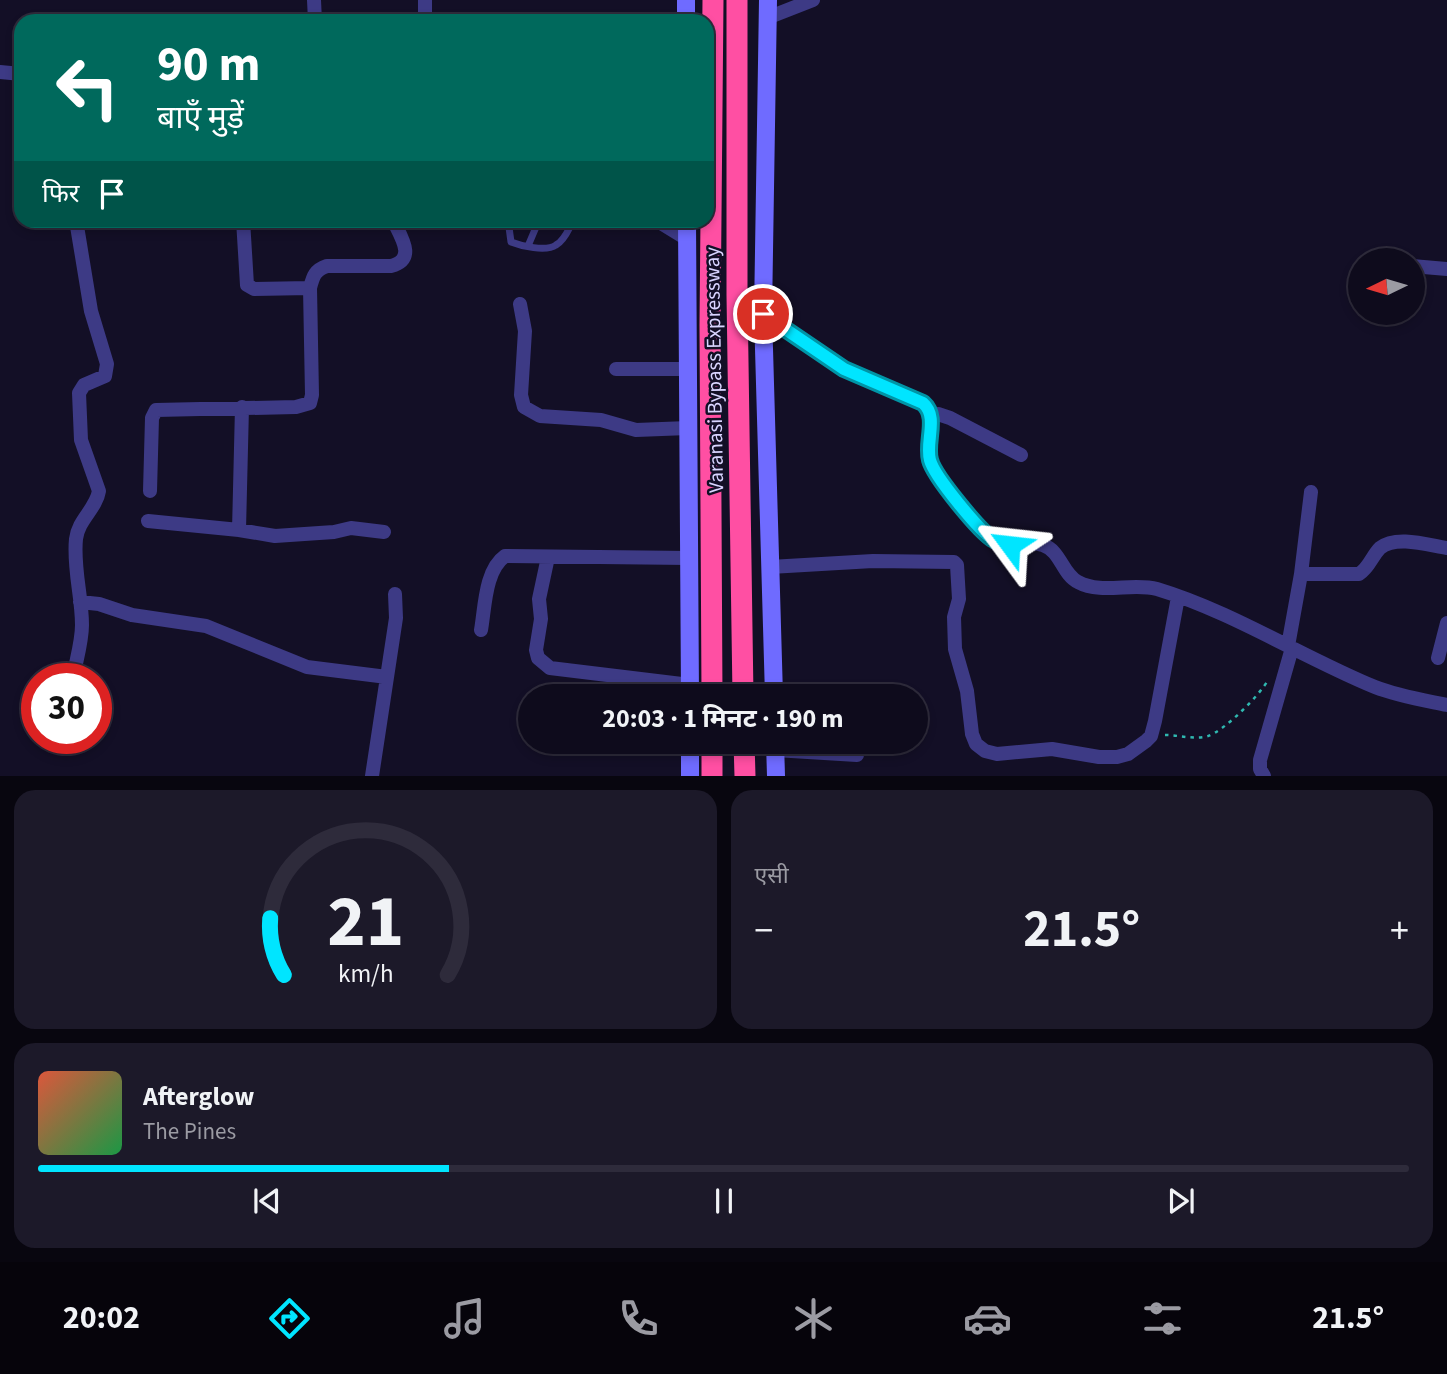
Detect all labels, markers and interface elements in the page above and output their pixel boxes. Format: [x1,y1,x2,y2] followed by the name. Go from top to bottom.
[157,30,261,100] text: 90 m
[42,42,133,133] icon: left
[157,95,244,141] text: बाएँ मुड़ें
[42,175,79,212] text: फिर
[93,175,131,213] icon: arrive
[697,247,731,493] street label: Varanasi Bypass Expressway
[1348,248,1424,326] north arrow
[1348,248,1425,325] map controls
[733,284,793,344] pin
[744,295,782,333] icon: arrive
[973,508,1047,582] position arrow
[21,663,112,754] speed limit sign: 30
[602,700,844,737] text: 20:03 · 1 मिनट · 190 m
[755,859,789,892] text: एसी
[327,871,404,975] text: 21
[1023,893,1140,967] text: 21.5°
[755,904,773,958] text: −
[1390,904,1409,958] text: +
[338,956,393,992] text: km/h
[143,1078,254,1115] text: Afterglow
[143,1115,236,1148] text: The Pines
[248,1182,286,1220] icon: previous
[705,1182,743,1220] icon: pause
[1162,1182,1200,1220] icon: next
[265,1294,314,1343] icon: directions
[440,1294,489,1343] icon: music
[614,1294,663,1343] icon: phone
[789,1294,838,1343] icon: climate
[963,1294,1012,1343] icon: car
[1138,1294,1187,1343] icon: filters
[63,1295,140,1341] text: 20:02
[1312,1295,1384,1341] text: 21.5°

